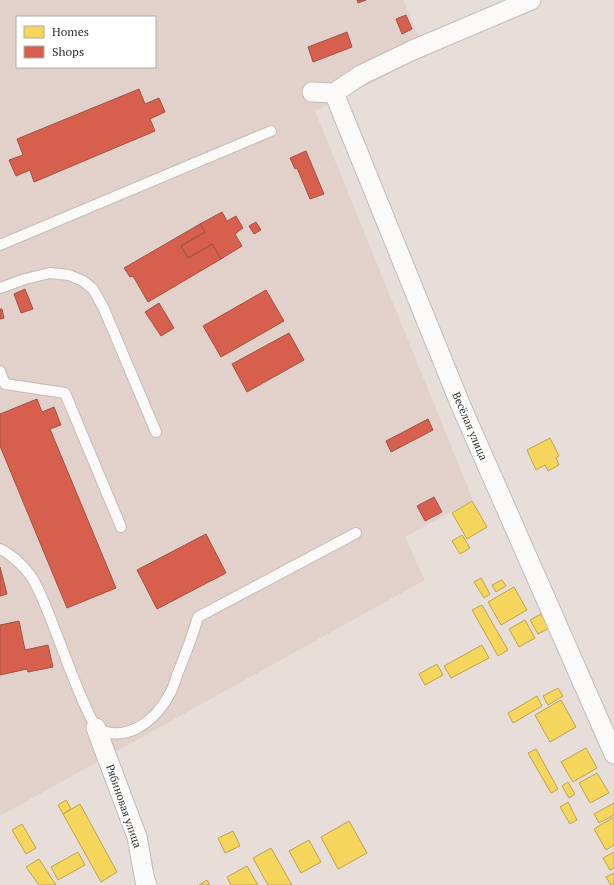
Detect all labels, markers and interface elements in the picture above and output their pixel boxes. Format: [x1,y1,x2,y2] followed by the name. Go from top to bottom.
[16,16,156,68] legend
[52,24,89,39] text: Homes
[52,44,84,59] text: Shops
[449,390,491,463] street label: Весёлая улица
[103,762,145,850] street label: Рябиновая улица

